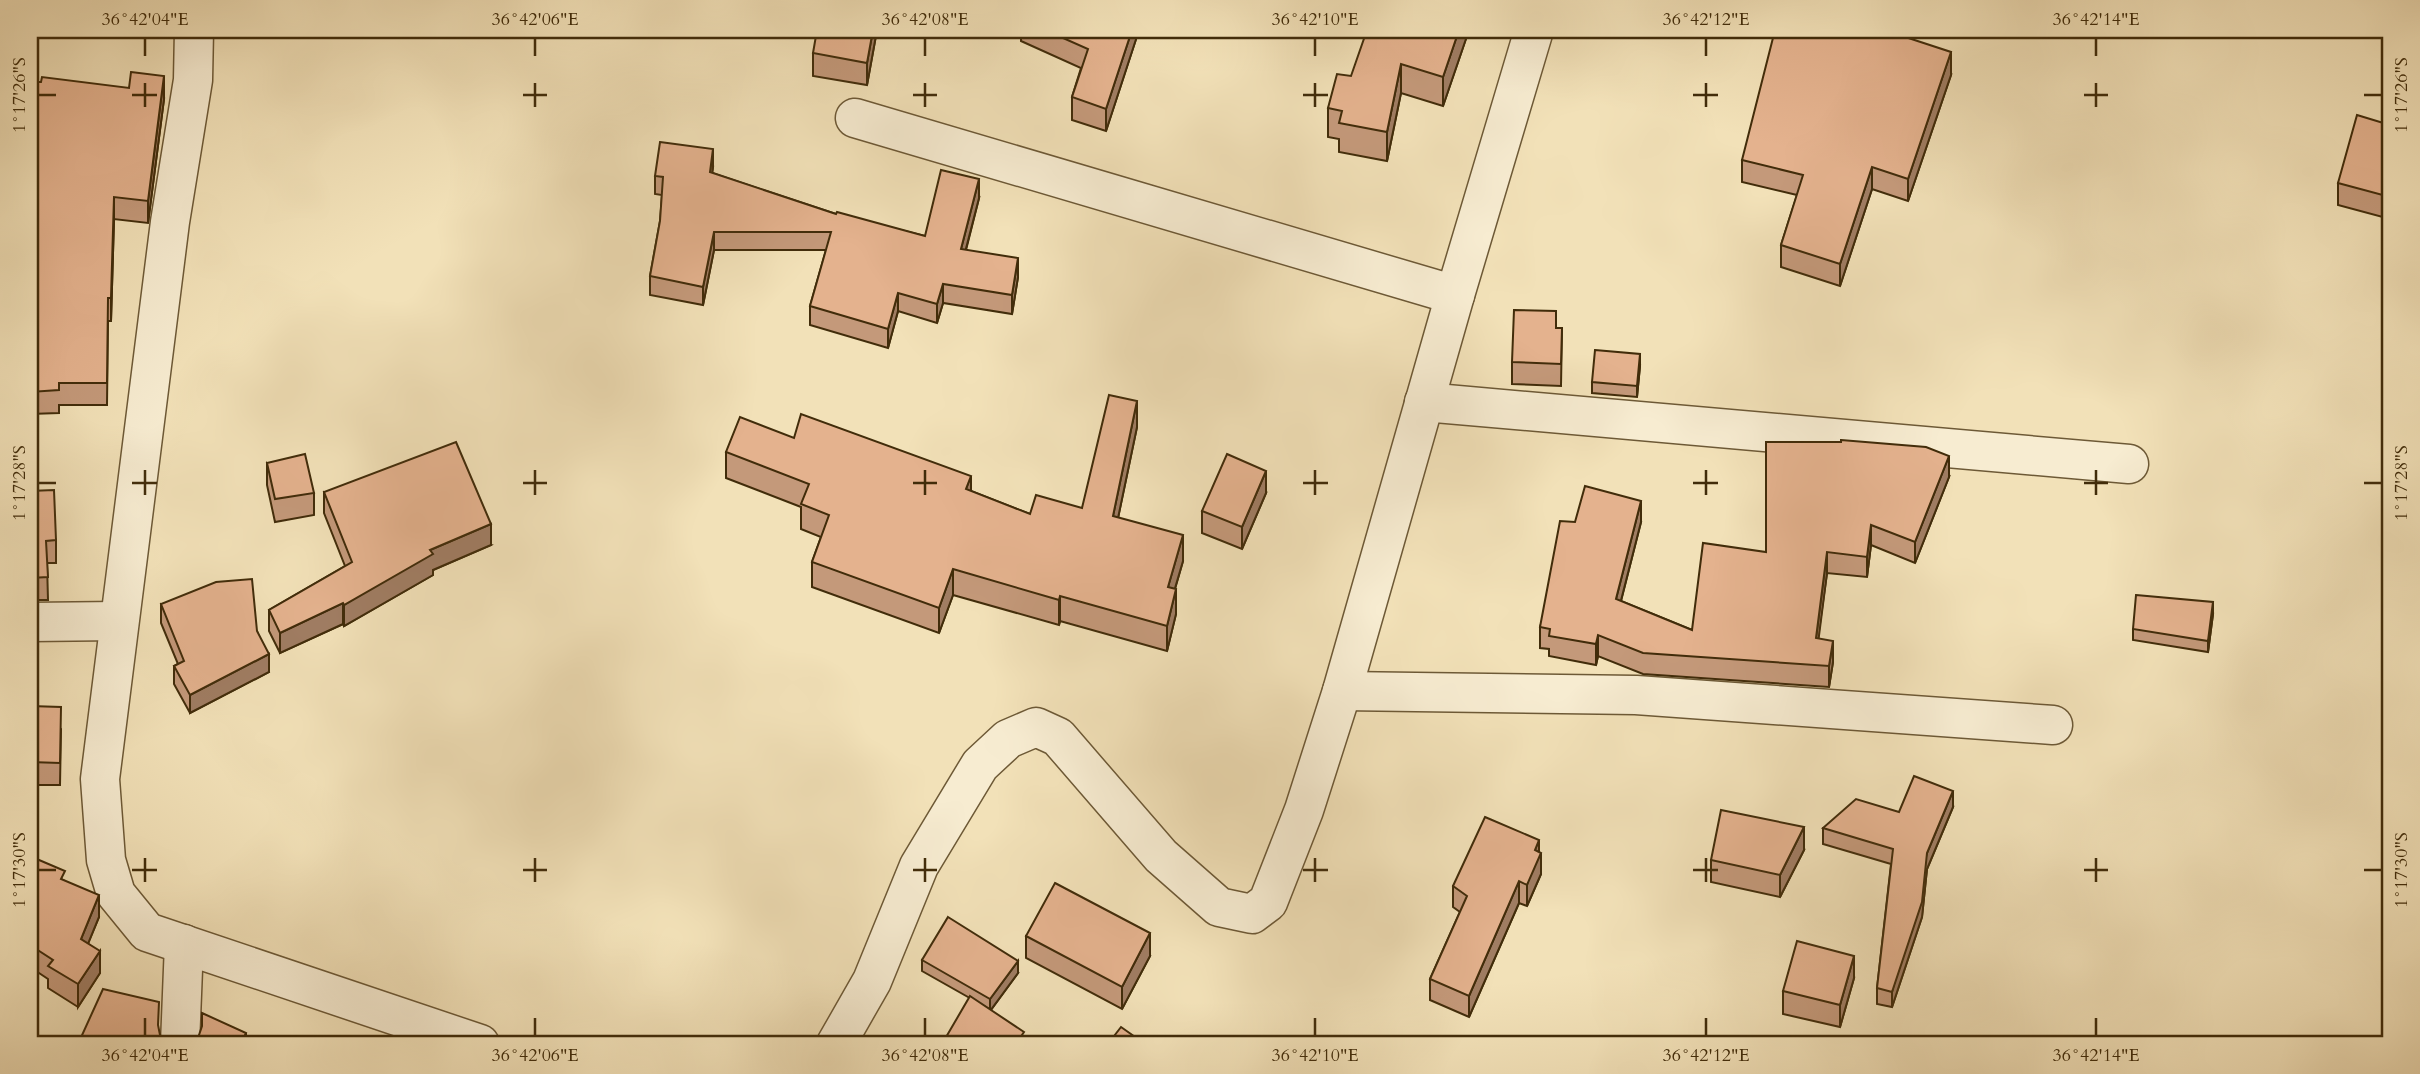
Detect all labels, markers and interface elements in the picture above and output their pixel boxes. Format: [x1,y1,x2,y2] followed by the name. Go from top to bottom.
[101,7,189,32] text: 36°42'04"E
[491,7,579,32] text: 36°42'06"E
[881,7,969,32] text: 36°42'08"E
[1271,7,1359,32] text: 36°42'10"E
[1662,7,1750,32] text: 36°42'12"E
[2052,7,2140,32] text: 36°42'14"E
[7,57,32,133] text: 1°17'26"S
[2389,57,2414,133] text: 1°17'26"S
[7,445,32,521] text: 1°17'28"S
[2389,445,2414,521] text: 1°17'28"S
[7,832,32,908] text: 1°17'30"S
[2389,832,2414,908] text: 1°17'30"S
[101,1043,189,1068] text: 36°42'04"E
[491,1043,579,1068] text: 36°42'06"E
[881,1043,969,1068] text: 36°42'08"E
[1271,1043,1359,1068] text: 36°42'10"E
[1662,1043,1750,1068] text: 36°42'12"E
[2052,1043,2140,1068] text: 36°42'14"E

